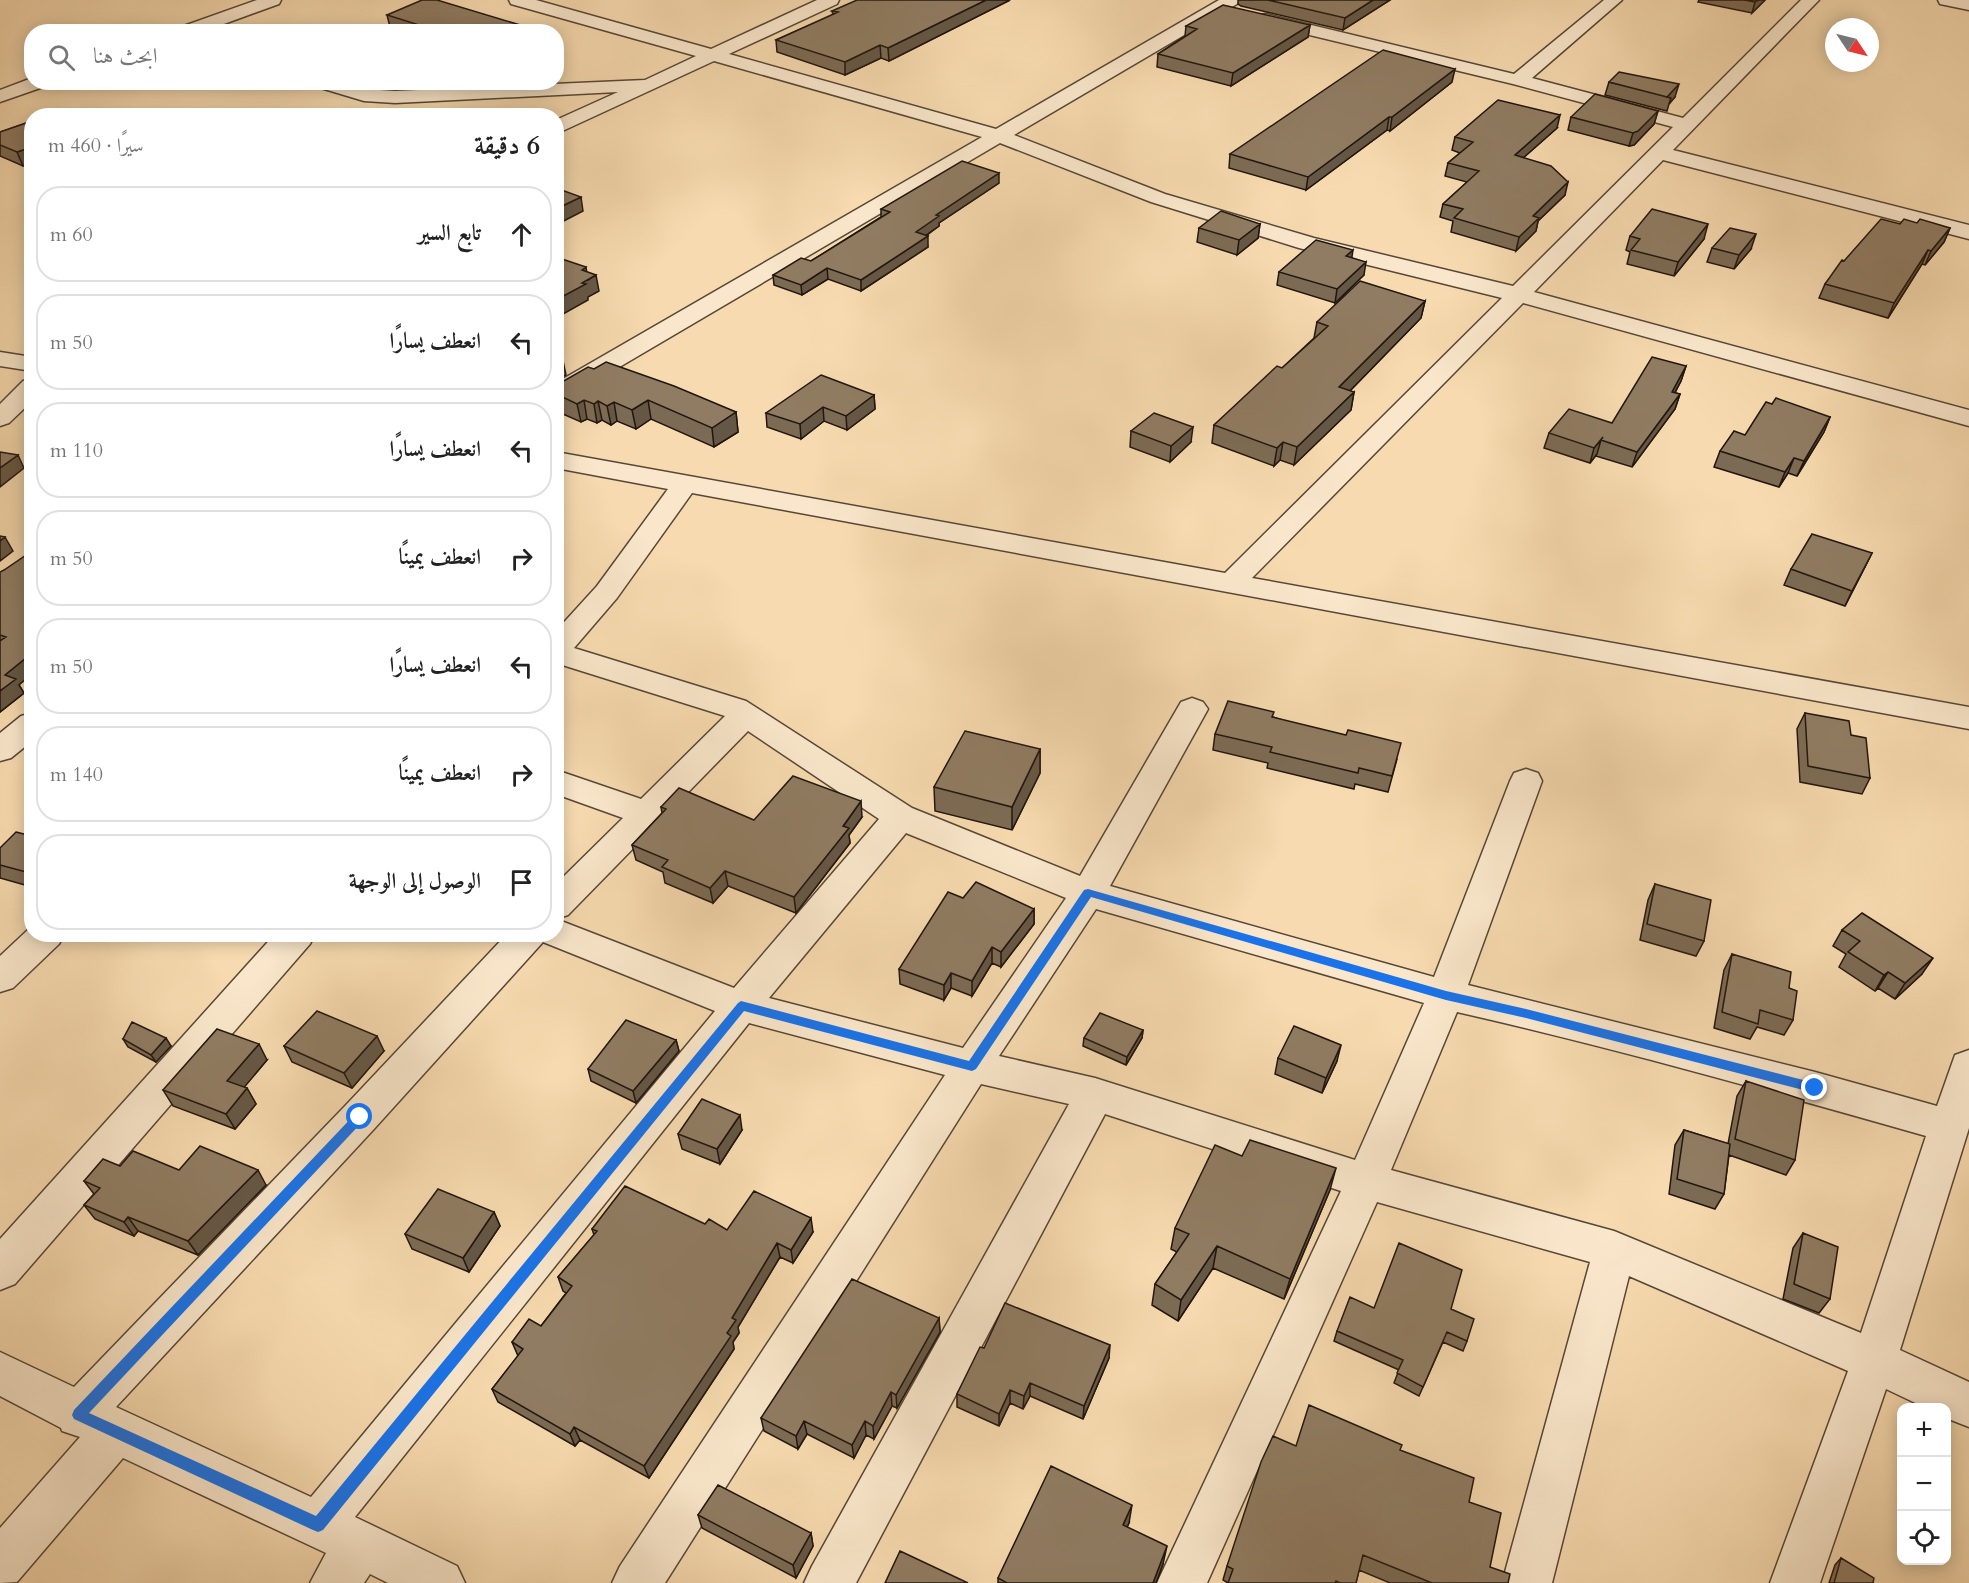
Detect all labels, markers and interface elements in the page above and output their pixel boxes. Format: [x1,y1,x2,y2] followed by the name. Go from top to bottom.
[1825,18,1879,72] north arrow
[24,24,564,90] search box
[45,41,78,74] icon: search
[93,41,158,71] text: ابحث هنا
[474,128,540,163] text: 6 دقيقة
[48,132,144,159] text: سيرًا · 460 m
[418,218,481,248] text: تابع السير
[505,218,538,251] icon: ahead
[50,221,93,248] text: 60 m
[390,326,481,356] text: انعطف يسارًا
[505,326,538,359] icon: left
[50,329,93,356] text: 50 m
[390,434,481,464] text: انعطف يسارًا
[505,434,538,467] icon: left
[50,437,103,464] text: 110 m
[398,542,481,572] text: انعطف يمينًا
[505,542,538,575] icon: right
[50,545,93,572] text: 50 m
[390,650,481,680] text: انعطف يسارًا
[505,650,538,683] icon: left
[50,653,93,680] text: 50 m
[398,758,481,788] text: انعطف يمينًا
[505,758,538,791] icon: right
[50,761,103,788] text: 140 m
[349,866,481,896] text: الوصول إلى الوجهة
[505,866,538,899] icon: arrive
[1801,1074,1827,1100] route end
[346,1103,372,1129] route start
[1897,1403,1951,1565] map controls
[1897,1403,1951,1457] button: +
[1897,1457,1951,1511] button: −
[1897,1511,1951,1565] button: locate

